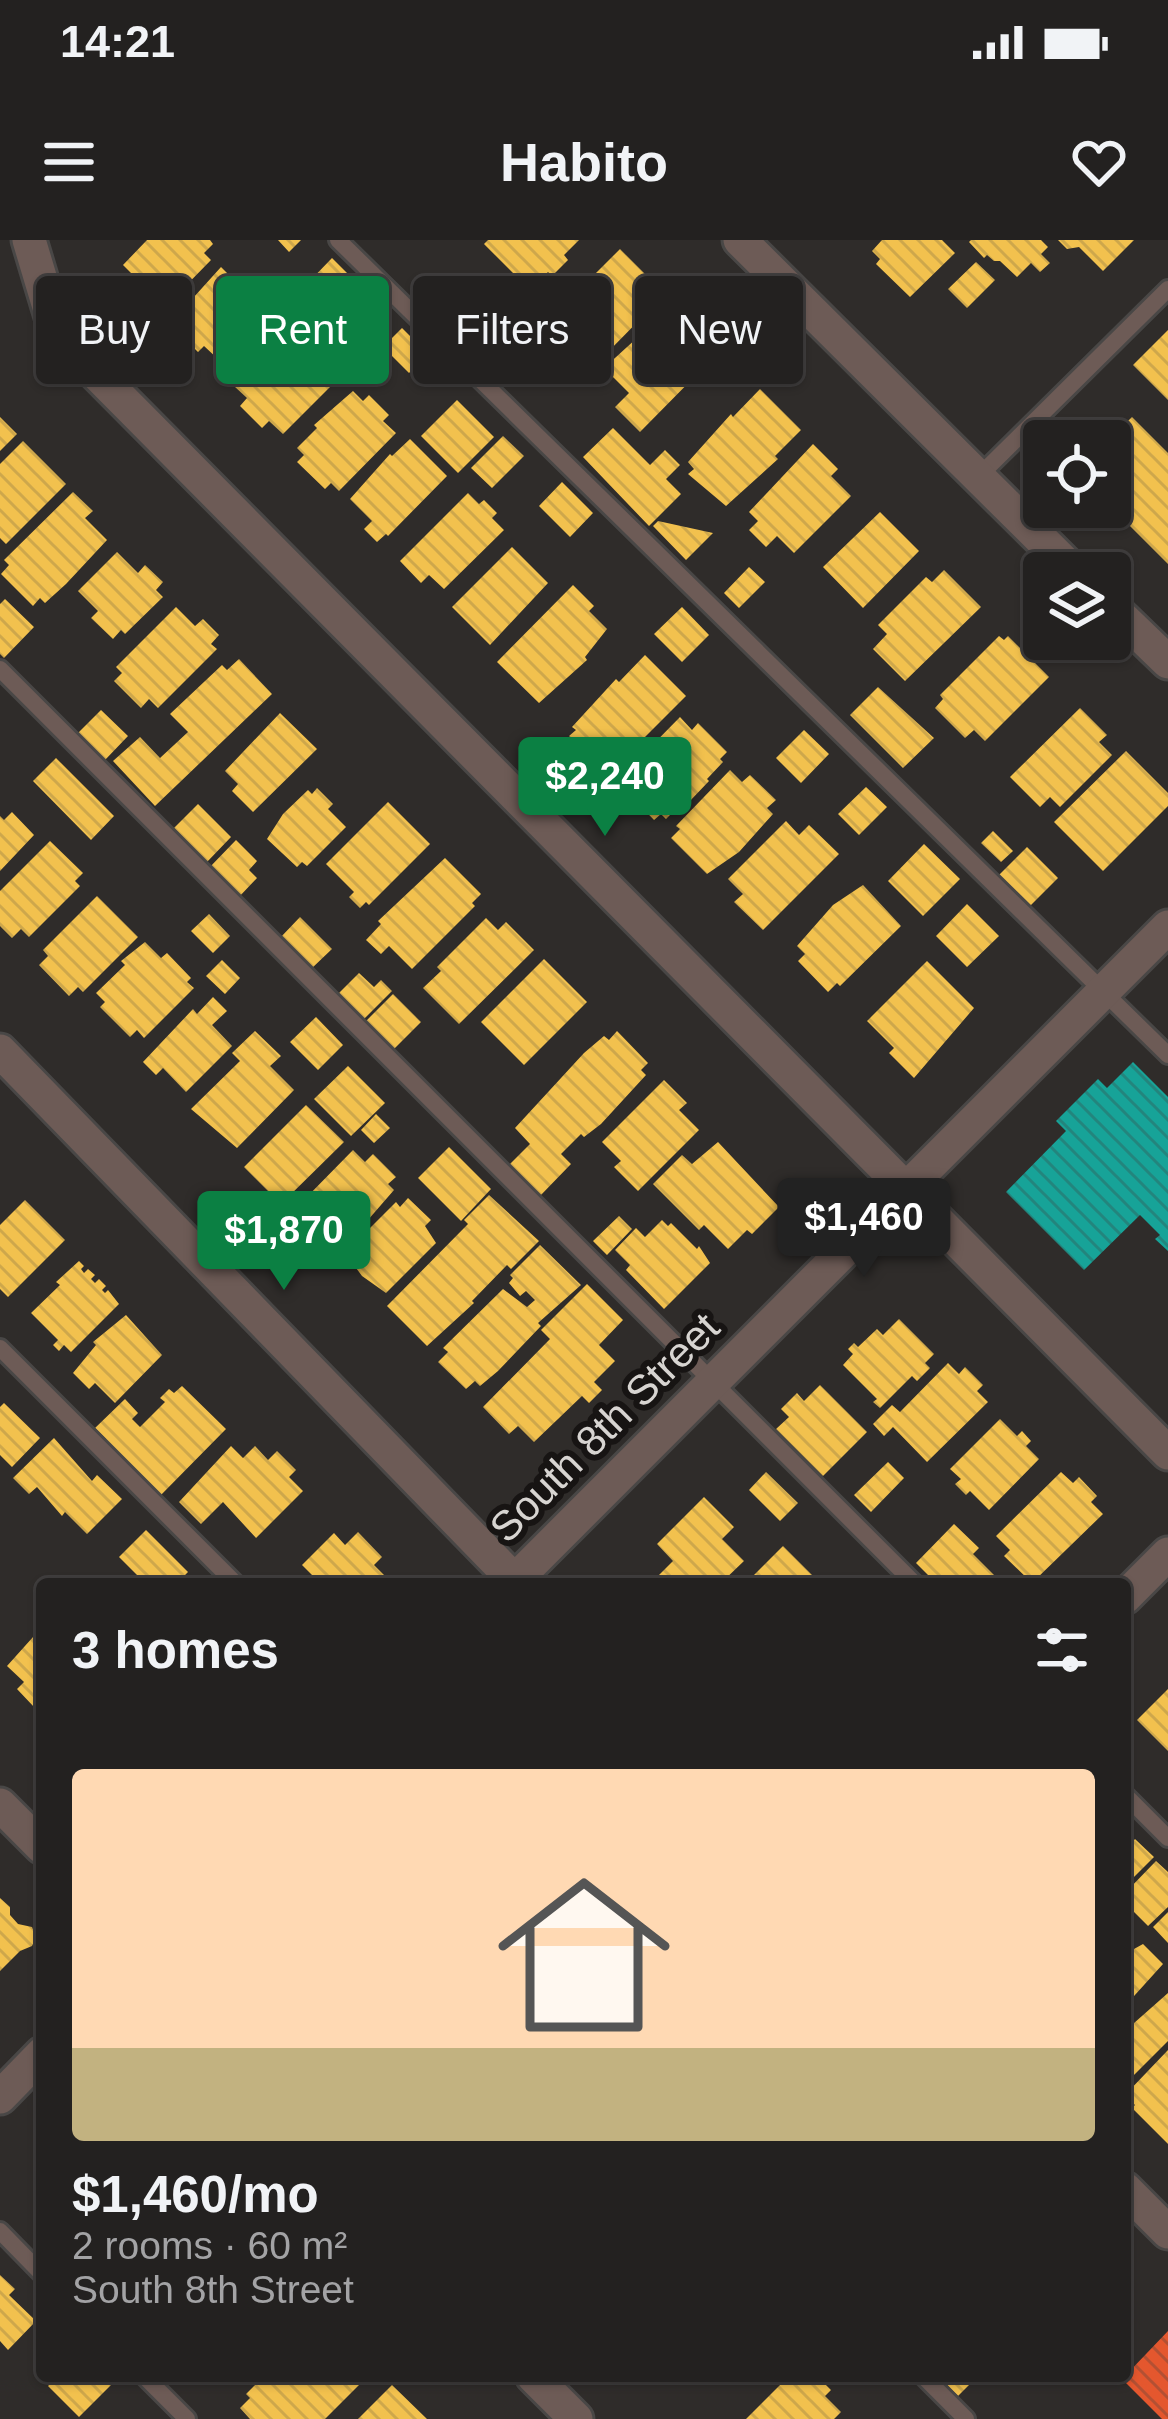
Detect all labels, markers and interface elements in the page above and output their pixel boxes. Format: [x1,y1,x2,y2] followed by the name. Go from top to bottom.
[60,16,175,67] text: 14:21
[36,129,102,195] icon: menu
[1066,129,1132,195] icon: heart
[500,132,668,192] text: Habito
[36,276,192,384] chip: Buy
[216,276,389,384] chip: Rent
[413,276,611,384] chip: Filters
[635,276,803,384] chip: New
[1023,420,1131,660] map controls
[1023,420,1131,528] button: locate
[1023,552,1131,660] button: layers
[507,737,703,839] pin: $2,240
[545,754,665,797] text: $2,240
[766,1178,962,1280] pin: $1,460
[186,1191,382,1293] pin: $1,870
[804,1195,924,1238] text: $1,460
[224,1208,344,1251] text: $1,870
[480,1303,729,1551] street label: South 8th Street
[1029,1617,1095,1683] icon: filters
[72,1622,279,1679] text: 3 homes
[476,1847,692,2063] icon: home
[72,2166,319,2223] text: $1,460/mo
[72,2224,347,2267] text: 2 rooms · 60 m²
[72,2268,354,2311] text: South 8th Street

